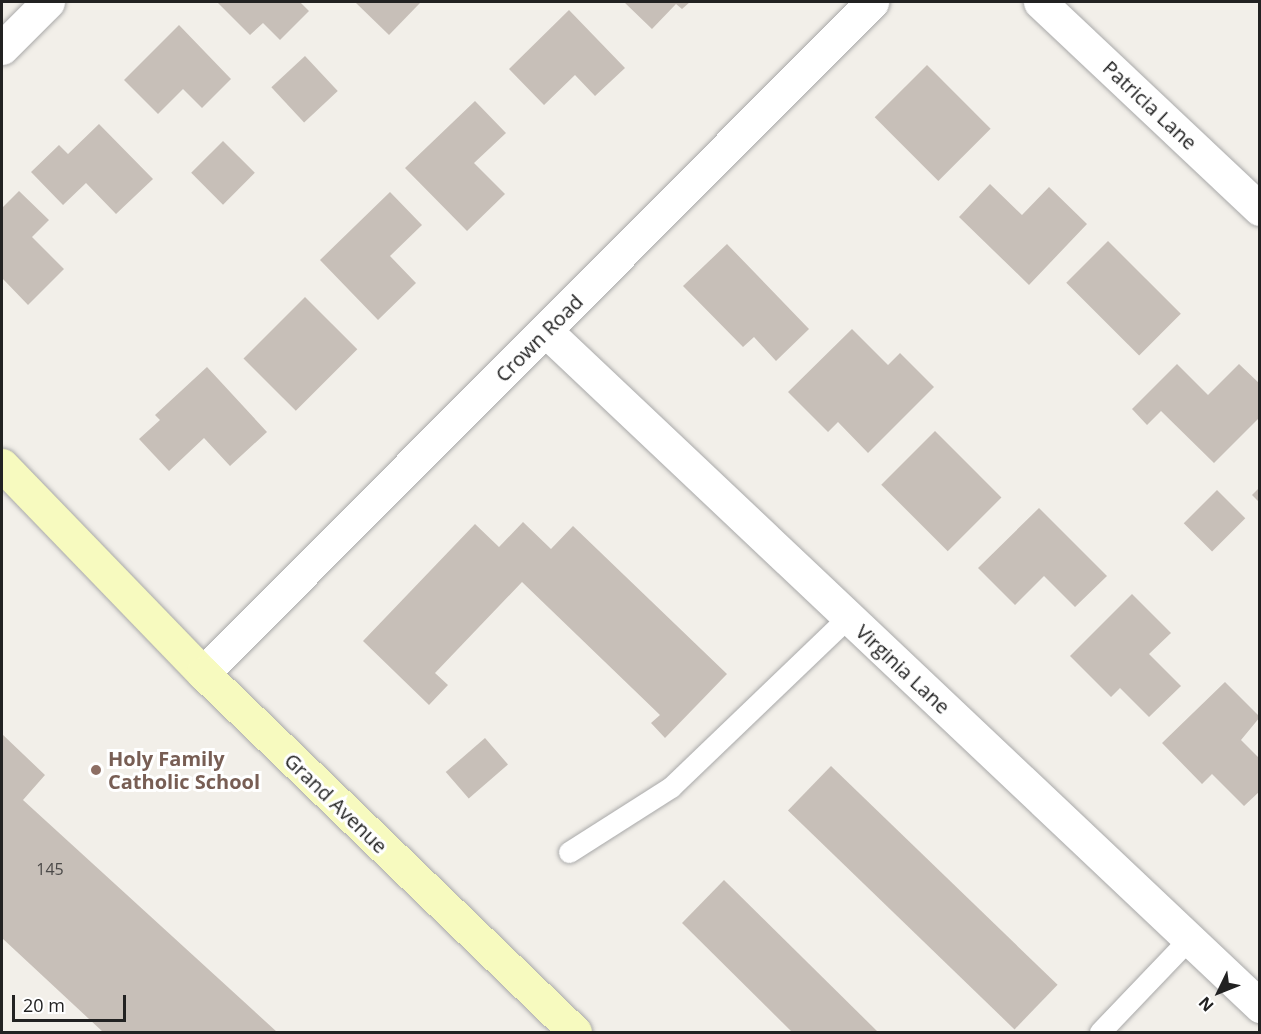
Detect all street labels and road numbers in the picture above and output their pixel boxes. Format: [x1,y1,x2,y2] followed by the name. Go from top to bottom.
[1098,55,1202,155] street label: Patricia Lane
[490,289,588,387] street label: Crown Road
[851,619,955,719] street label: Virginia Lane
[280,748,392,858] street label: Grand Avenue

